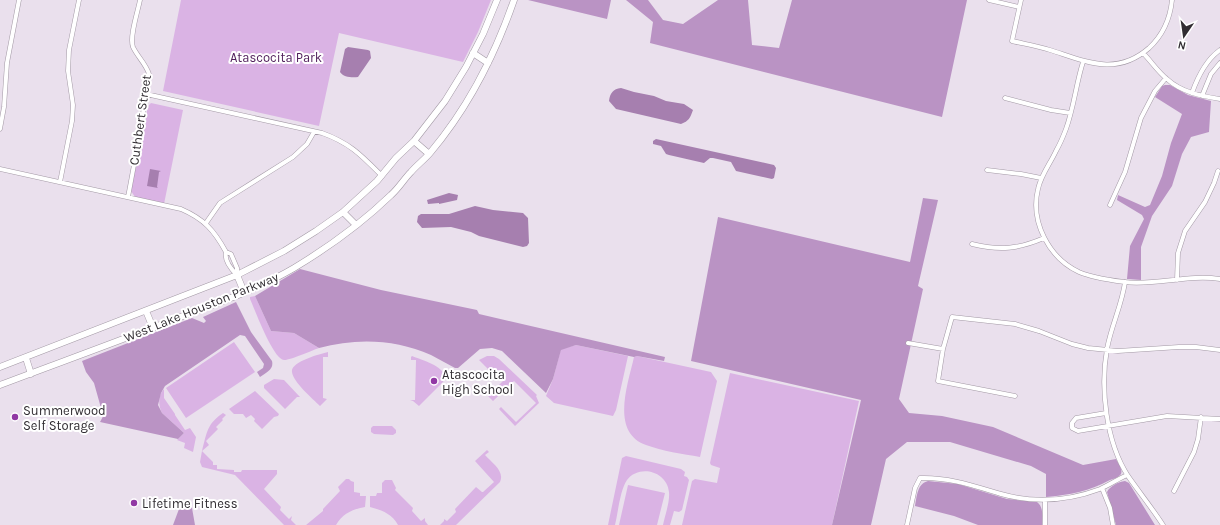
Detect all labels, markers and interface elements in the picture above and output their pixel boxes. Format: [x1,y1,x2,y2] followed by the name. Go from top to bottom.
[1164,16,1204,56] north arrow
[1177,38,1187,52] text: N
[230,50,322,65] park label: Atascocita Park
[126,74,154,166] street label: Cuthbert Street
[121,269,281,345] street label: West Lake Houston Parkway
[442,367,513,397] place label: Atascocita High School
[429,376,439,386] marker: Atascocita High School
[23,403,106,433] place label: Summerwood Self Storage
[10,412,20,422] marker: Summerwood Self Storage
[142,496,238,511] place label: Lifetime Fitness
[129,498,139,508] marker: Lifetime Fitness

